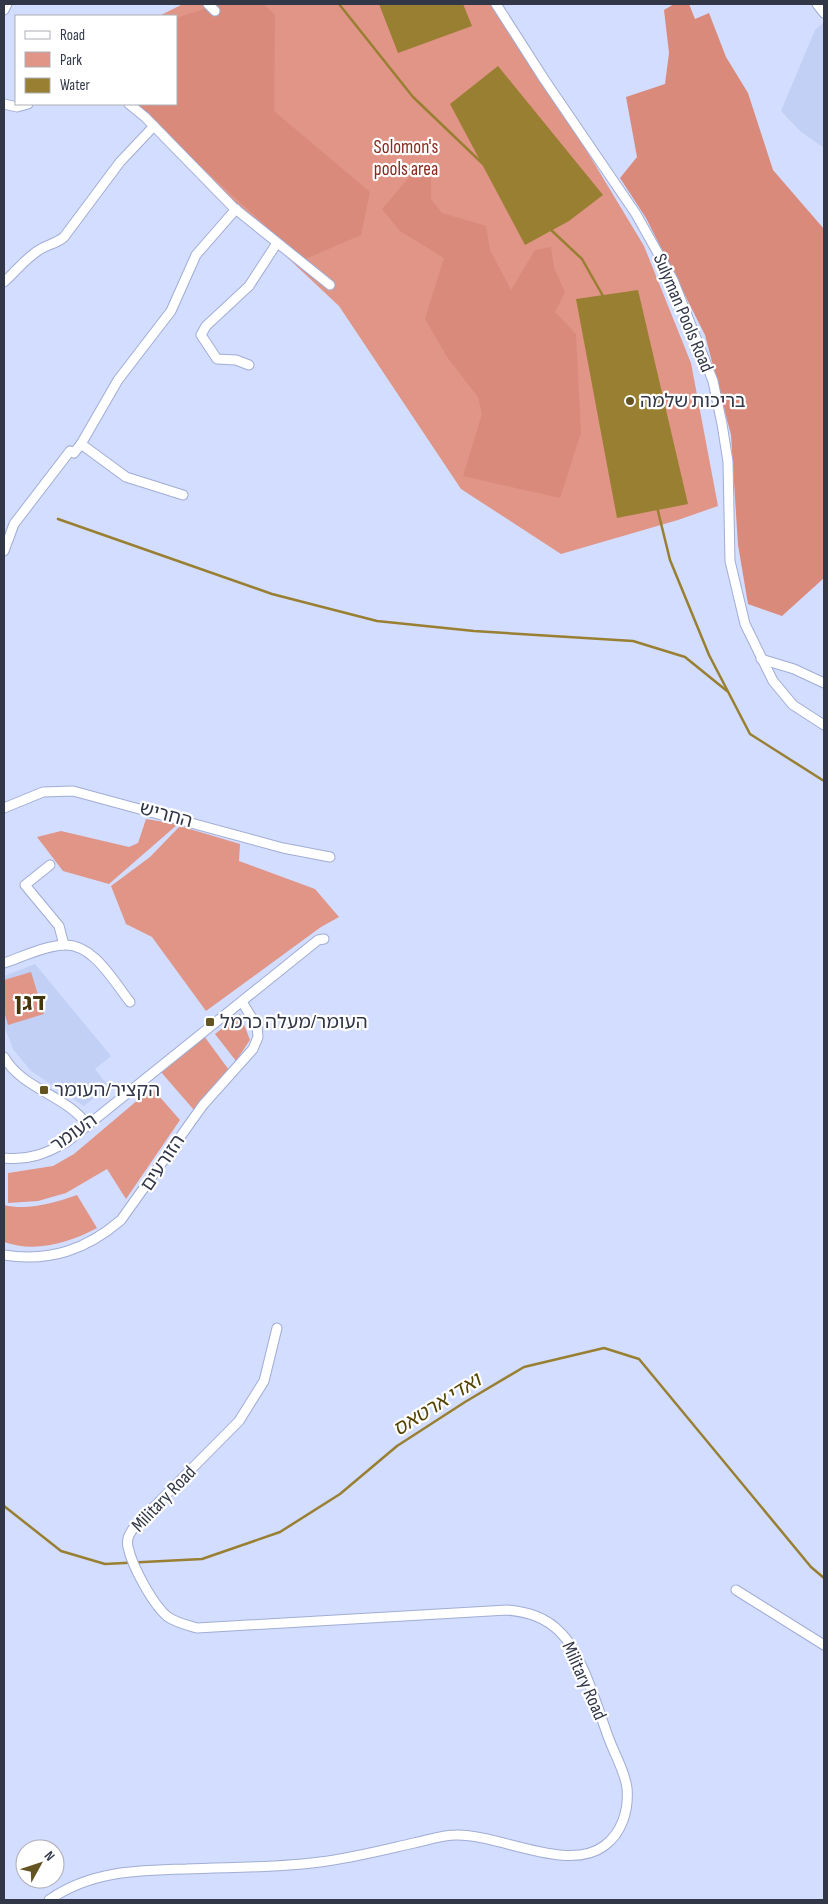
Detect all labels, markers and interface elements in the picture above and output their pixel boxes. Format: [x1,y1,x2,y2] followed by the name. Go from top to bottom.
[15,15,178,105] legend
[60,26,85,45] text: Road
[60,51,82,70] text: Park
[60,76,91,95] text: Water
[374,136,439,181] park label: Solomon's pools area
[648,250,718,376] street label: Sulyman Pools Road
[640,390,746,413] place label: בריכות שלמה
[624,395,636,407] marker: בריכות שלמה
[137,797,195,833] street label: החריש
[14,988,46,1017] district label: דגן
[220,1011,368,1034] place label: העומר/מעלה כרמל
[204,1016,216,1028] marker: העומר/מעלה כרמל
[54,1079,160,1102] place label: הקציר/העומר
[38,1084,50,1096] marker: הקציר/העומר
[46,1109,102,1157] street label: העומר
[136,1130,190,1196] street label: הזורעים
[388,1367,487,1442] water label: ואדי ארטאס
[127,1461,201,1537] street label: Military Road
[557,1638,611,1724] street label: Military Road
[15,1839,65,1889] north arrow
[41,1848,58,1864] text: N

